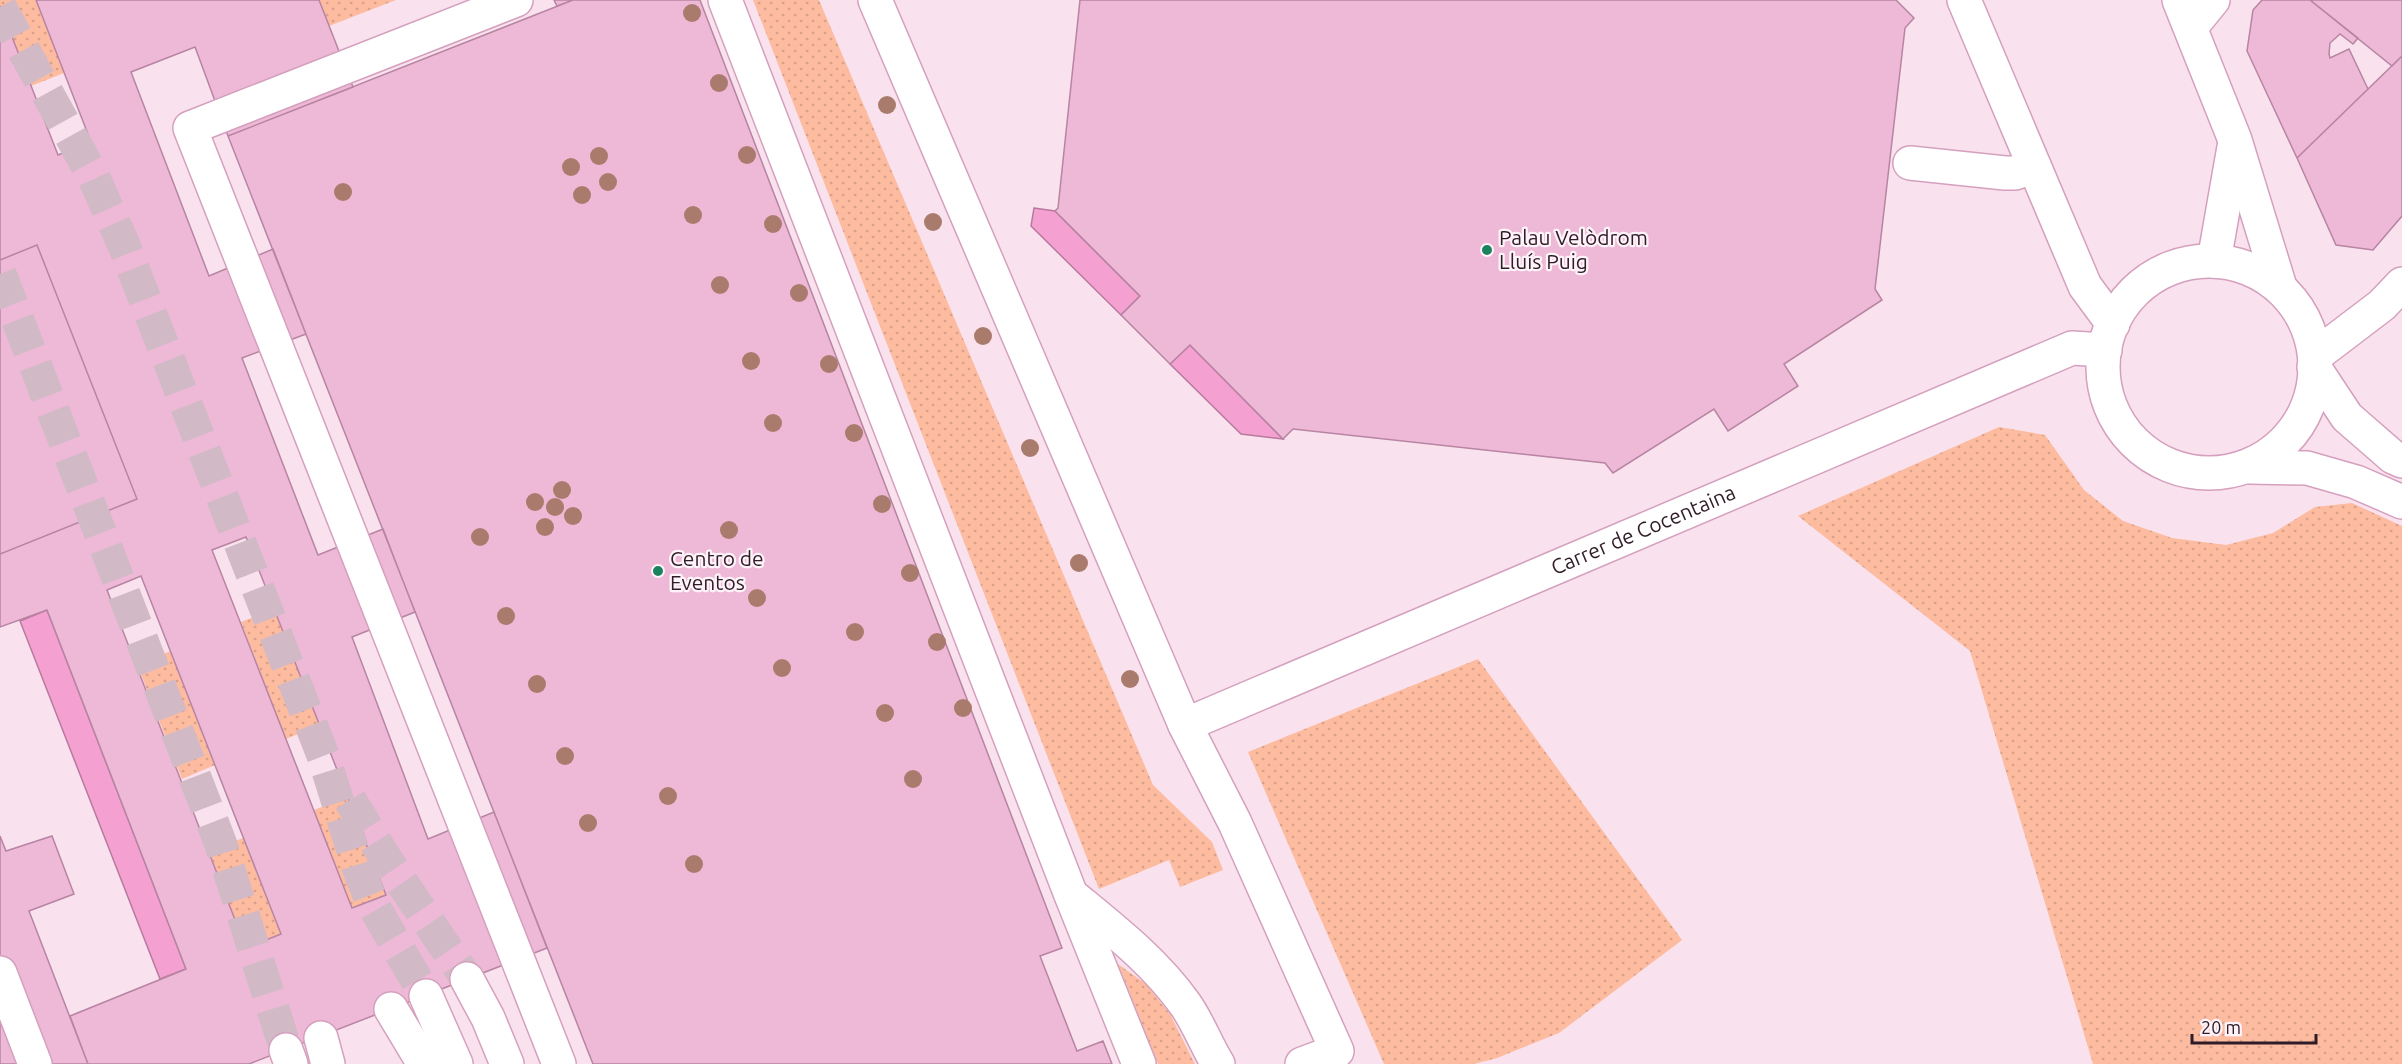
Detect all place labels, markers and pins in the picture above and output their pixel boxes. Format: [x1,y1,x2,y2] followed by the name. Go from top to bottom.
[1499,225,1648,273] place label: Palau Velòdrom Lluís Puig
[1480,243,1494,257] marker: Palau Velòdrom Lluís Puig
[670,546,764,594] place label: Centro de Eventos
[651,564,665,578] marker: Centro de Eventos

